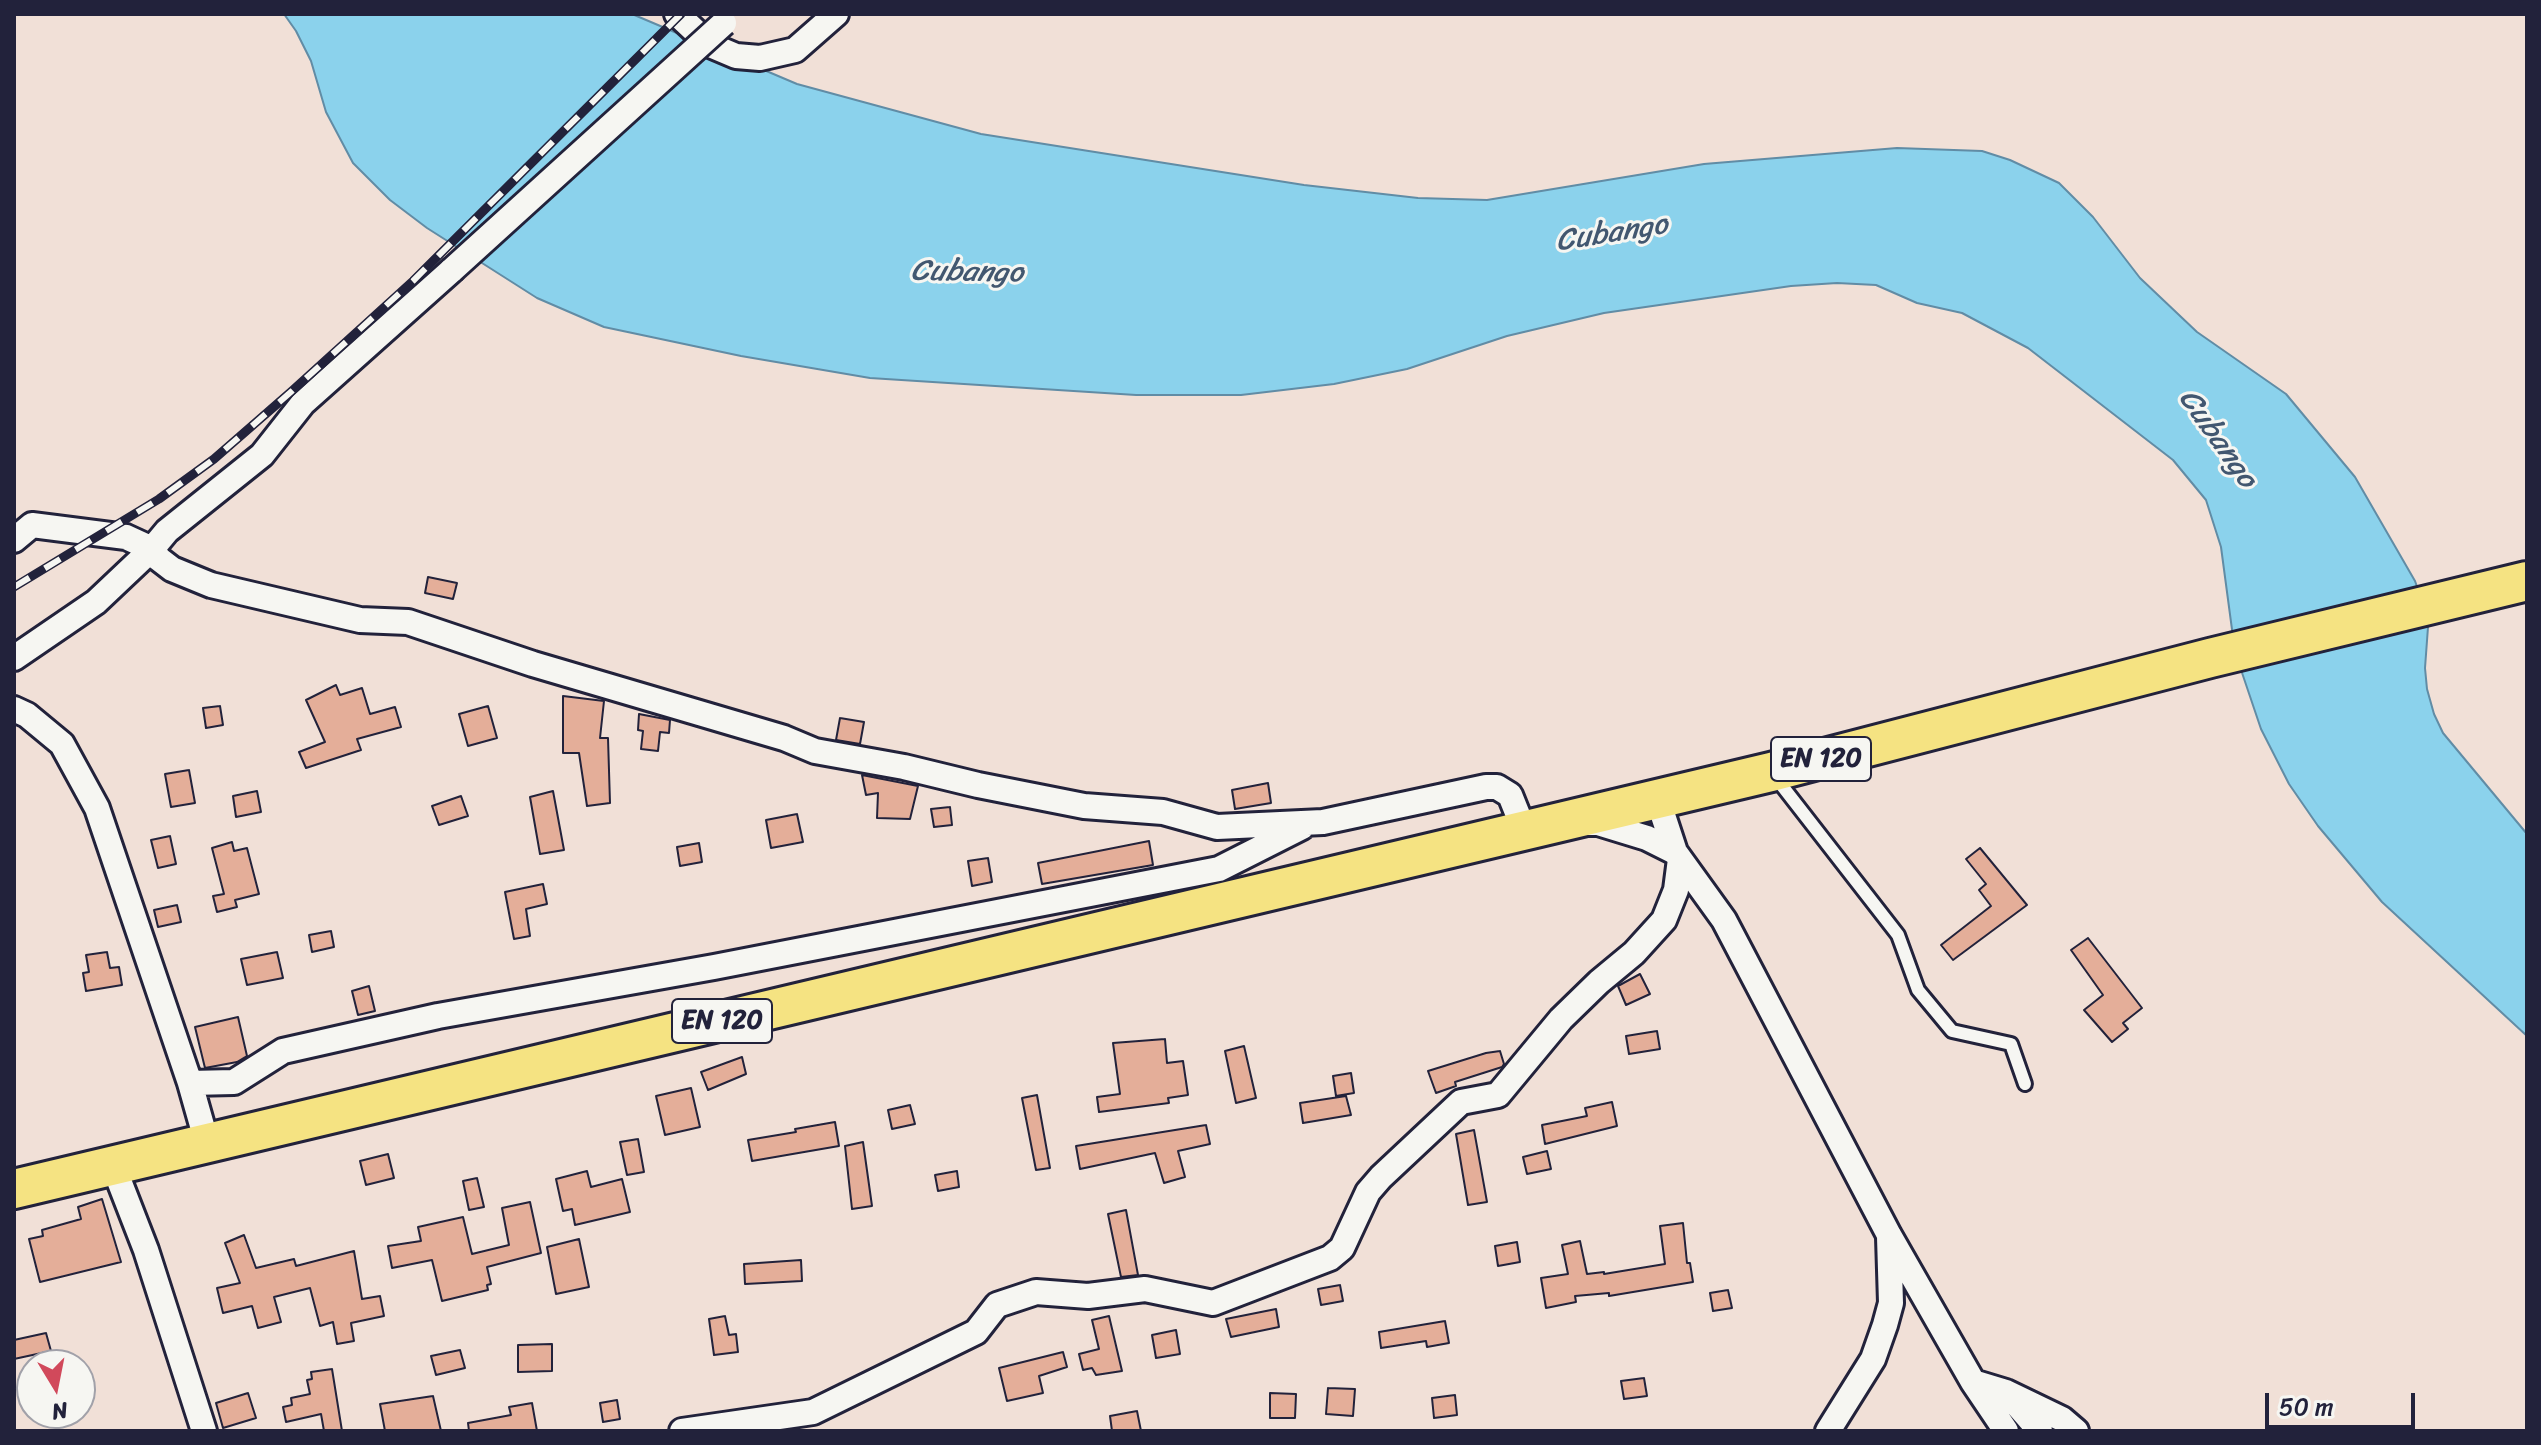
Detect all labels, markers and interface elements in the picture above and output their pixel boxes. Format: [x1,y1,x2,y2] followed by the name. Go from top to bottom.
[1554,207,1670,261] water label: Cubango
[910,254,1024,292] water label: Cubango
[2170,383,2264,495] water label: Cubango
[1771,737,1871,781] road number: EN 120
[672,999,772,1043] road number: EN 120
[16,1349,96,1429] north arrow
[2269,1377,2419,1427] scale bar
[2279,1386,2334,1428] text: 50 m
[49,1391,71,1432] text: N

